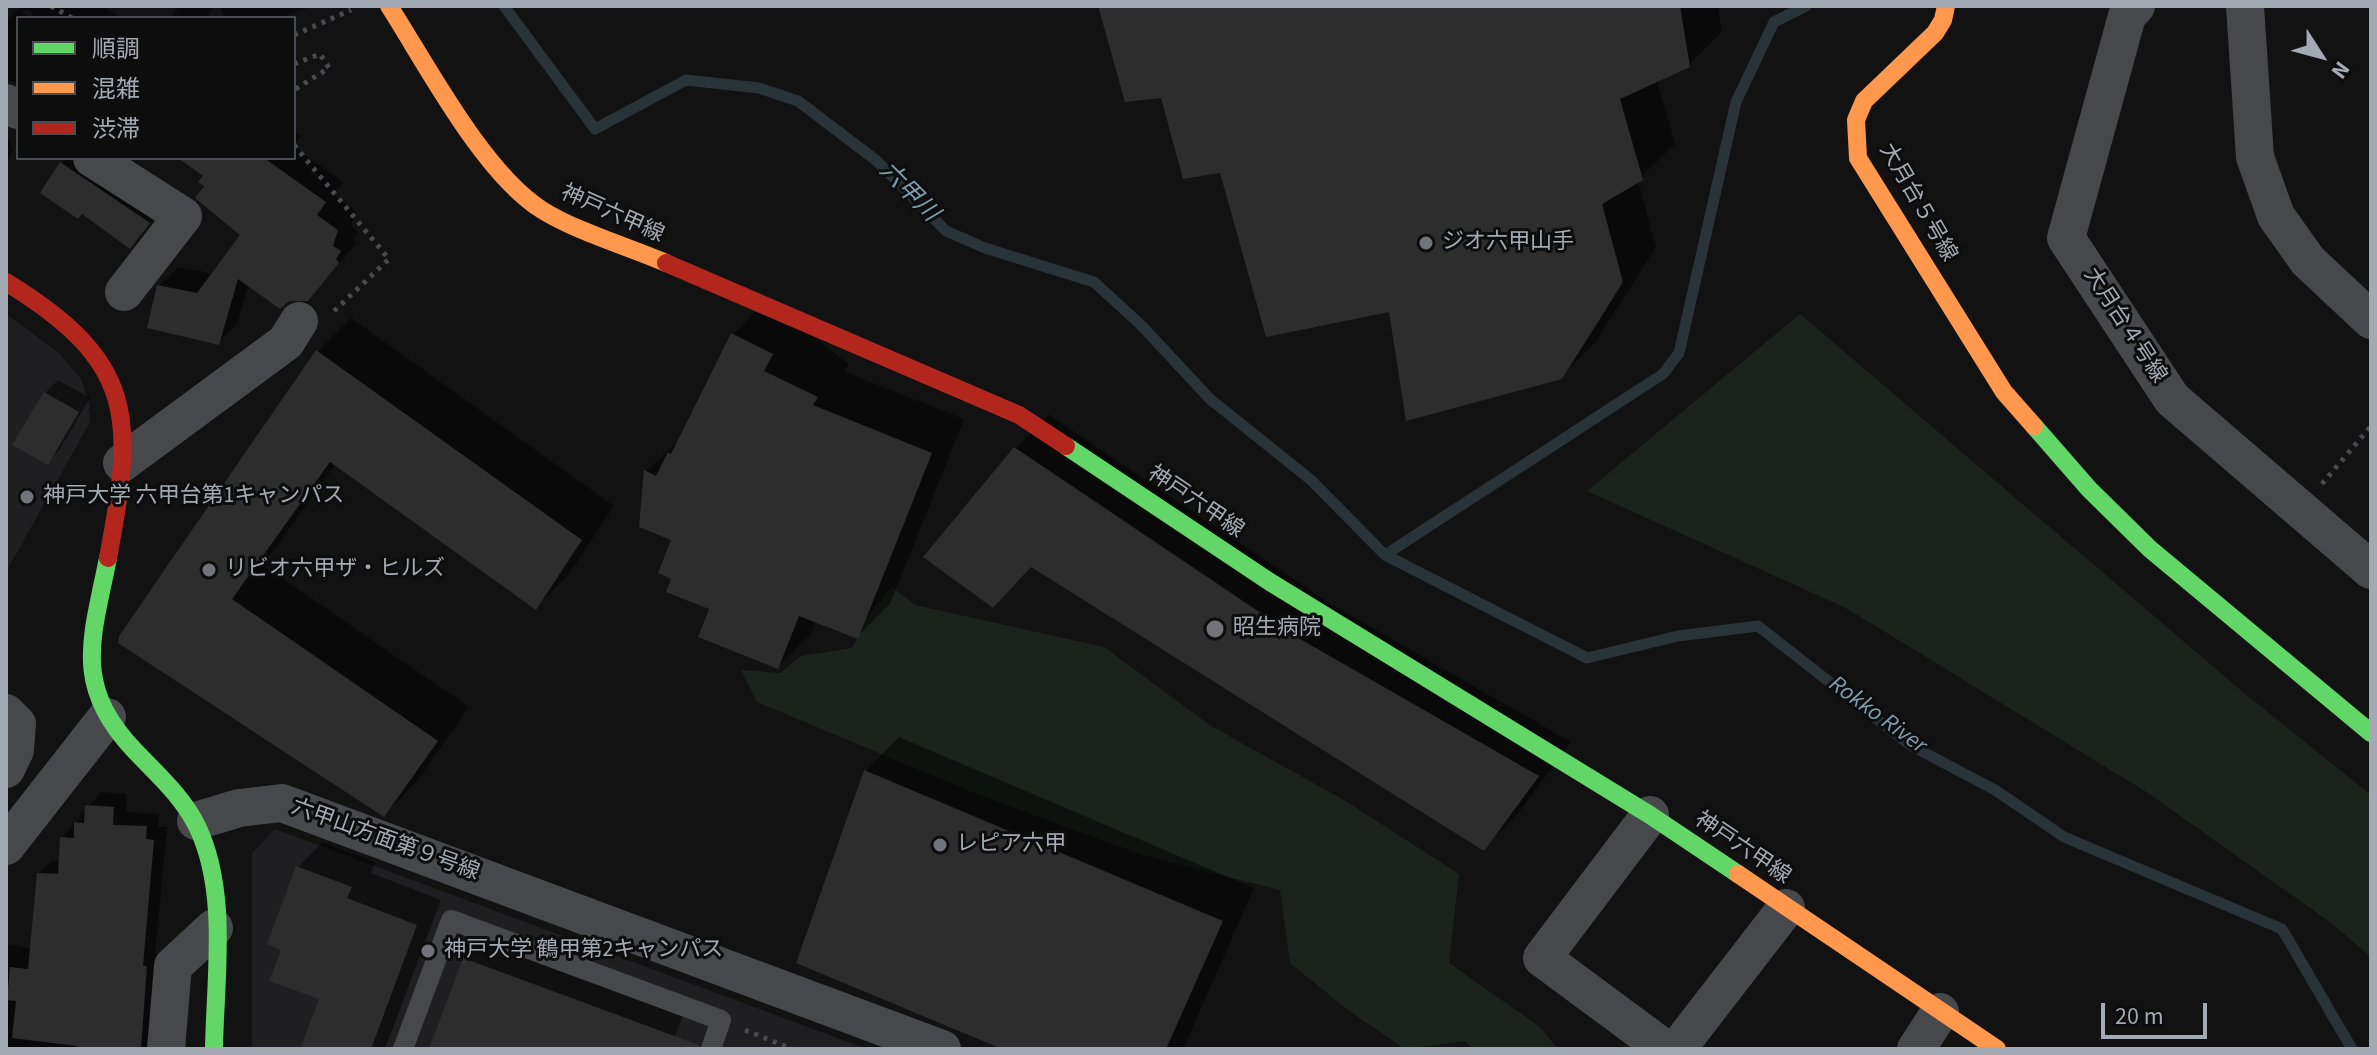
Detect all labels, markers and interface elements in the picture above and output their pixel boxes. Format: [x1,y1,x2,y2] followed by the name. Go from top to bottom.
[16,16,296,160] legend
[2281,16,2361,96] north arrow
[92,32,140,67] text: 順調
[2323,55,2358,85] text: N
[92,72,140,107] text: 混雑
[92,112,140,147] text: 渋滞
[1873,139,1961,267] street label: 大月台５号線
[872,157,944,229] water label: 六甲川
[556,181,668,249] street label: 神戸六甲線
[1442,230,1574,256] place label: ジオ六甲山手
[1417,234,1435,252] marker: ジオ六甲山手
[2077,263,2171,389] street label: 大月台４号線
[1142,461,1248,545] street label: 神戸六甲線
[43,484,344,510] place label: 神戸大学 六甲台第1キャンパス
[18,488,36,506] marker: 神戸大学 六甲台第1キャンパス
[225,557,445,583] place label: リビオ六甲ザ・ヒルズ
[200,561,218,579] marker: リビオ六甲ザ・ヒルズ
[1233,616,1321,642] place label: 昭生病院
[1204,618,1226,640] marker: 昭生病院
[1822,671,1932,761] water label: Rokko River
[287,795,483,887] street label: 六甲山方面第９号線
[1689,807,1795,891] street label: 神戸六甲線
[956,832,1066,858] place label: レピア六甲
[931,836,949,854] marker: レピア六甲
[444,938,723,964] place label: 神戸大学 鶴甲第2キャンパス
[419,942,437,960] marker: 神戸大学 鶴甲第2キャンパス
[2105,987,2211,1037] scale bar
[2115,999,2164,1034] text: 20 m

